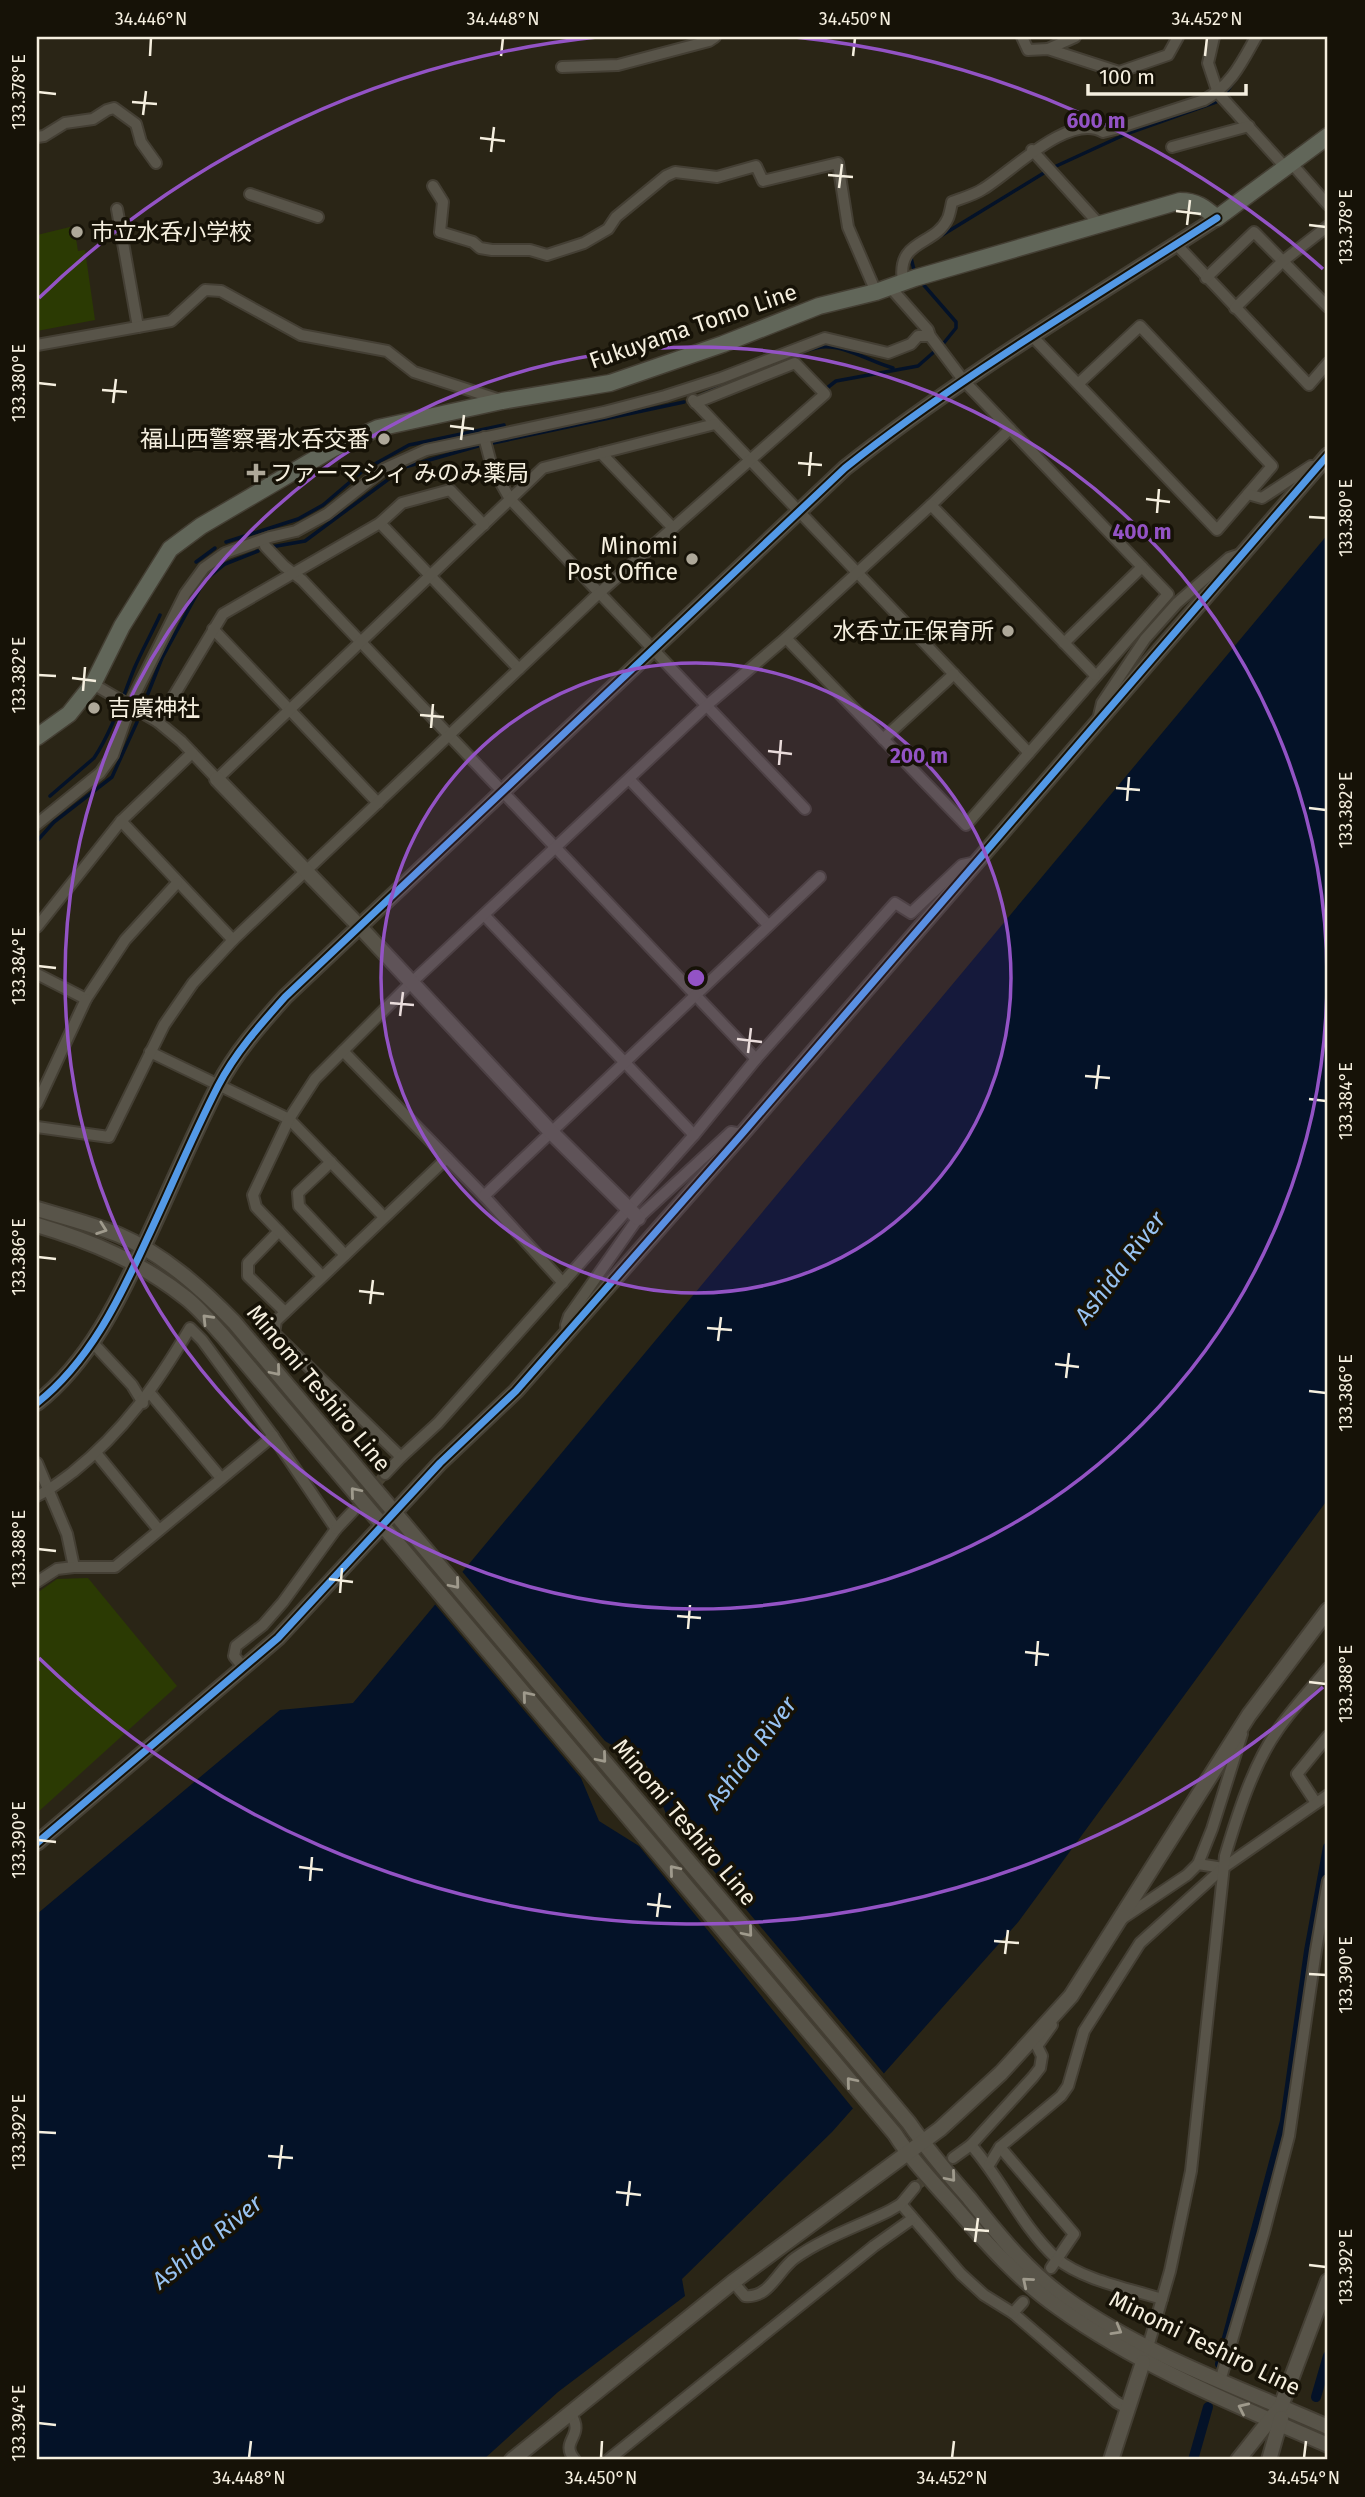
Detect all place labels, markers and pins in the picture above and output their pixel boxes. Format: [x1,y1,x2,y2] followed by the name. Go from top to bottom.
[91,218,252,246] place label: 市立水呑小学校
[69,224,85,240] marker: 市立水呑小学校
[140,425,370,453] place label: 福山西警察署水呑交番
[376,431,392,447] marker: 福山西警察署水呑交番
[270,459,529,487] place label: ファーマシィ みのみ薬局
[248,465,264,481] marker: ファーマシィ みのみ薬局
[567,532,678,586] place label: Minomi Post Office
[684,551,700,567] marker: Minomi Post Office
[833,617,994,645] place label: 水呑立正保育所
[1000,623,1016,639] marker: 水呑立正保育所
[108,694,200,722] place label: 吉廣神社
[86,700,102,716] marker: 吉廣神社
[684,966,708,990] centre of rings

